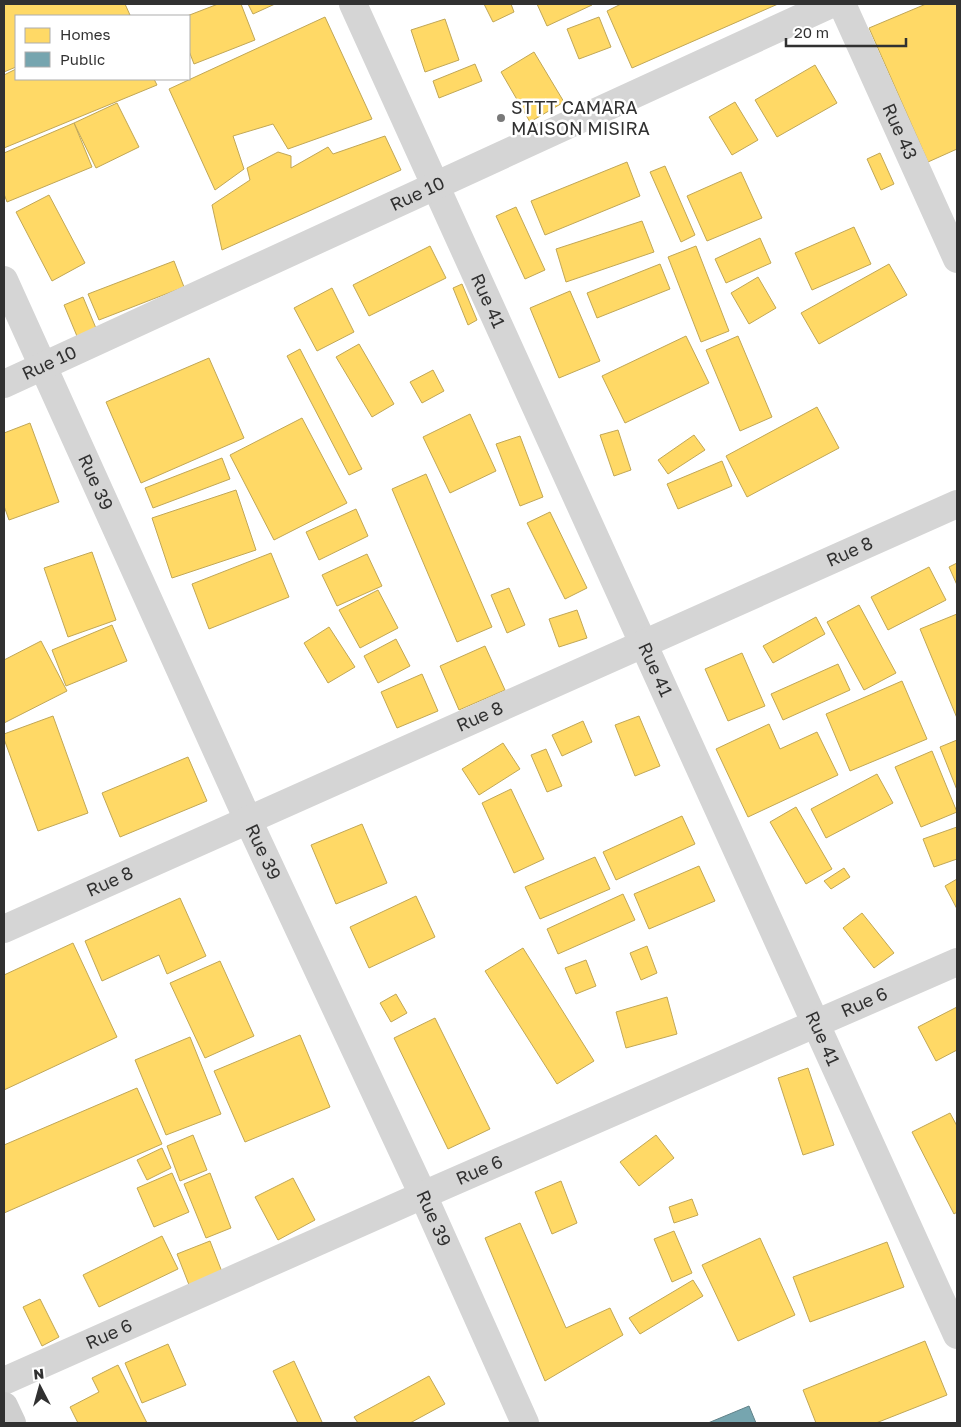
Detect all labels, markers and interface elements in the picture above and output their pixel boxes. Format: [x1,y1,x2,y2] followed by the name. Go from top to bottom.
[15,15,190,80] legend
[786,15,906,47] scale bar
[794,23,829,41] text: 20 m
[60,25,110,43] text: Homes
[60,50,105,68] text: Public
[511,96,650,139] place label: STTT CAMARA MAISON MISIRA
[878,100,923,163] street label: Rue 43
[495,112,507,124] marker: STTT CAMARA MAISON MISIRA
[386,171,448,215] street label: Rue 10
[467,270,511,331] street label: Rue 41
[18,340,80,384] street label: Rue 10
[74,450,119,513] street label: Rue 39
[823,531,876,571] street label: Rue 8
[634,639,678,700] street label: Rue 41
[453,696,506,736] street label: Rue 8
[241,820,286,883] street label: Rue 39
[83,861,136,901] street label: Rue 8
[837,982,891,1021] street label: Rue 6
[801,1007,845,1069] street label: Rue 41
[452,1150,506,1189] street label: Rue 6
[412,1186,456,1249] street label: Rue 39
[82,1314,135,1353] street label: Rue 6
[15,1362,65,1412] north arrow
[32,1365,45,1383] text: N

